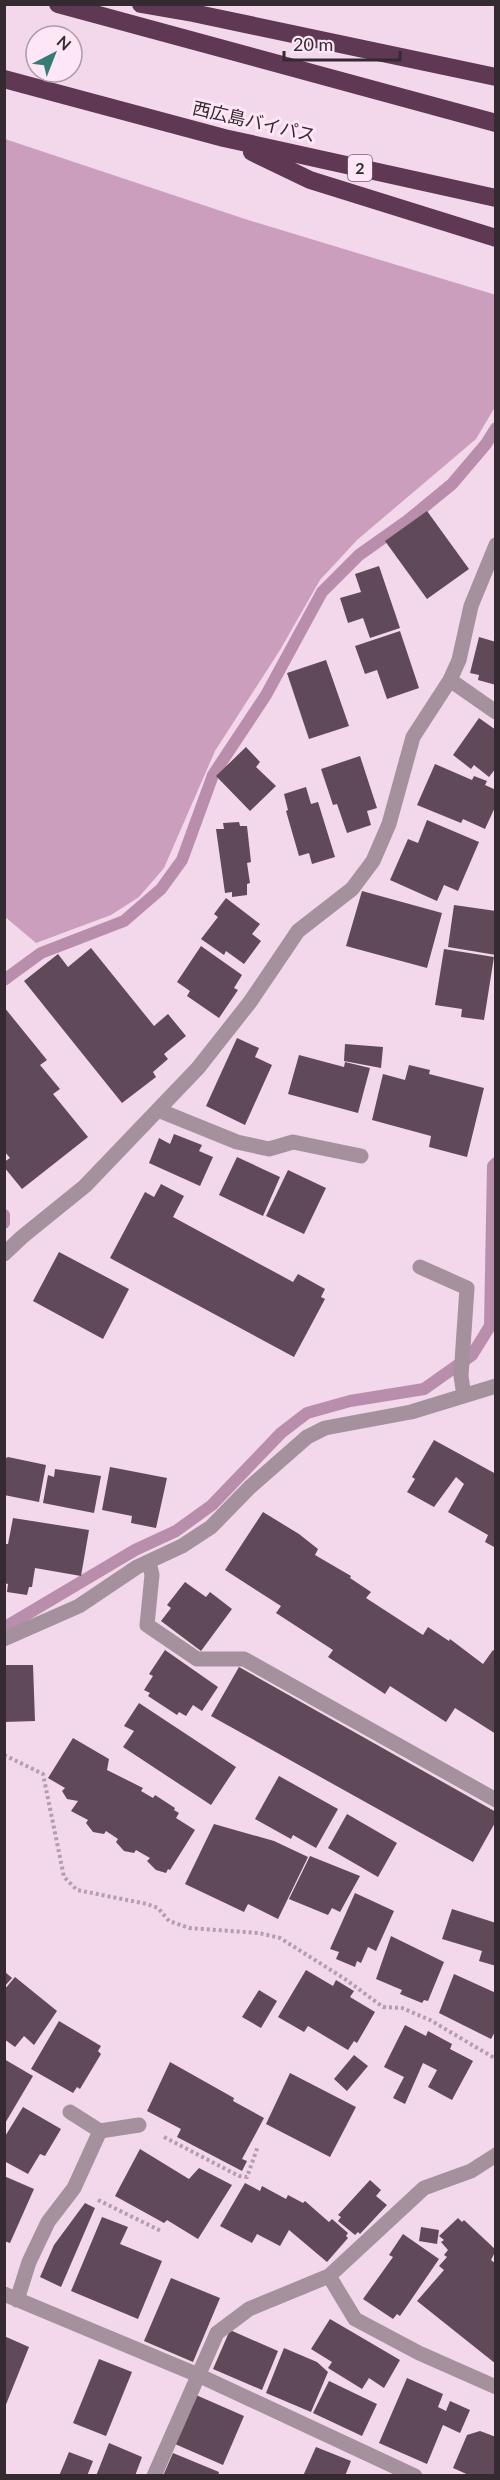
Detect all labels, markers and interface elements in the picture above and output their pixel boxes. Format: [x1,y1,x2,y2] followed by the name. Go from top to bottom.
[24,24,84,84] north arrow
[284,24,400,62] scale bar
[53,31,75,54] text: N
[293,33,333,55] text: 20 m
[191,96,318,146] street label: 西広島バイパス
[348,155,372,181] road number: 2

